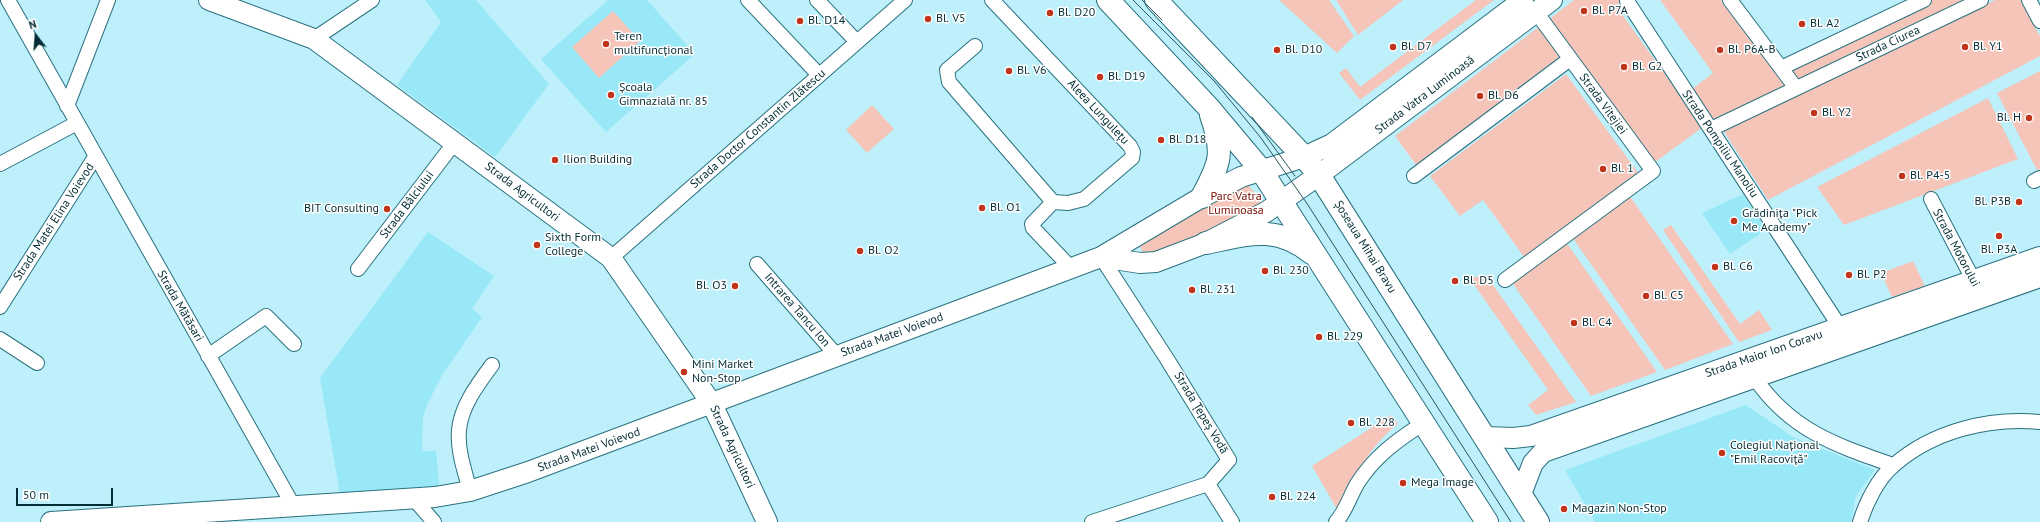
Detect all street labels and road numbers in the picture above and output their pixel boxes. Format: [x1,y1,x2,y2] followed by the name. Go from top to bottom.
[1854,23,1922,65] street label: Strada Ciurea
[1372,53,1478,137] street label: Strada Vatra Luminoasă
[687,66,829,192] street label: Strada Doctor Constantin Zlătescu
[1576,71,1630,137] street label: Strada Vitejiei
[1064,76,1132,148] street label: Aleea Lungulețu
[1679,88,1761,200] street label: Strada Pompiliu Manoliu
[482,159,562,225] street label: Strada Agricultori
[11,161,97,283] street label: Strada Matei Elina Voievod
[377,168,437,242] street label: Strada Bâlciului
[1331,198,1399,296] street label: Șoseaua Mihai Bravu
[1929,207,1983,289] street label: Strada Motorului
[154,268,206,344] street label: Strada Mătăsari
[761,270,833,350] street label: Intrarea Tancu Ion
[839,310,945,360] street label: Strada Matei Voievod
[1703,327,1825,381] street label: Strada Maior Ion Coravu
[1171,369,1231,457] street label: Strada Țepeș Vodă
[707,403,757,491] street label: Strada Agricultori
[536,425,642,475] street label: Strada Matei Voievod

